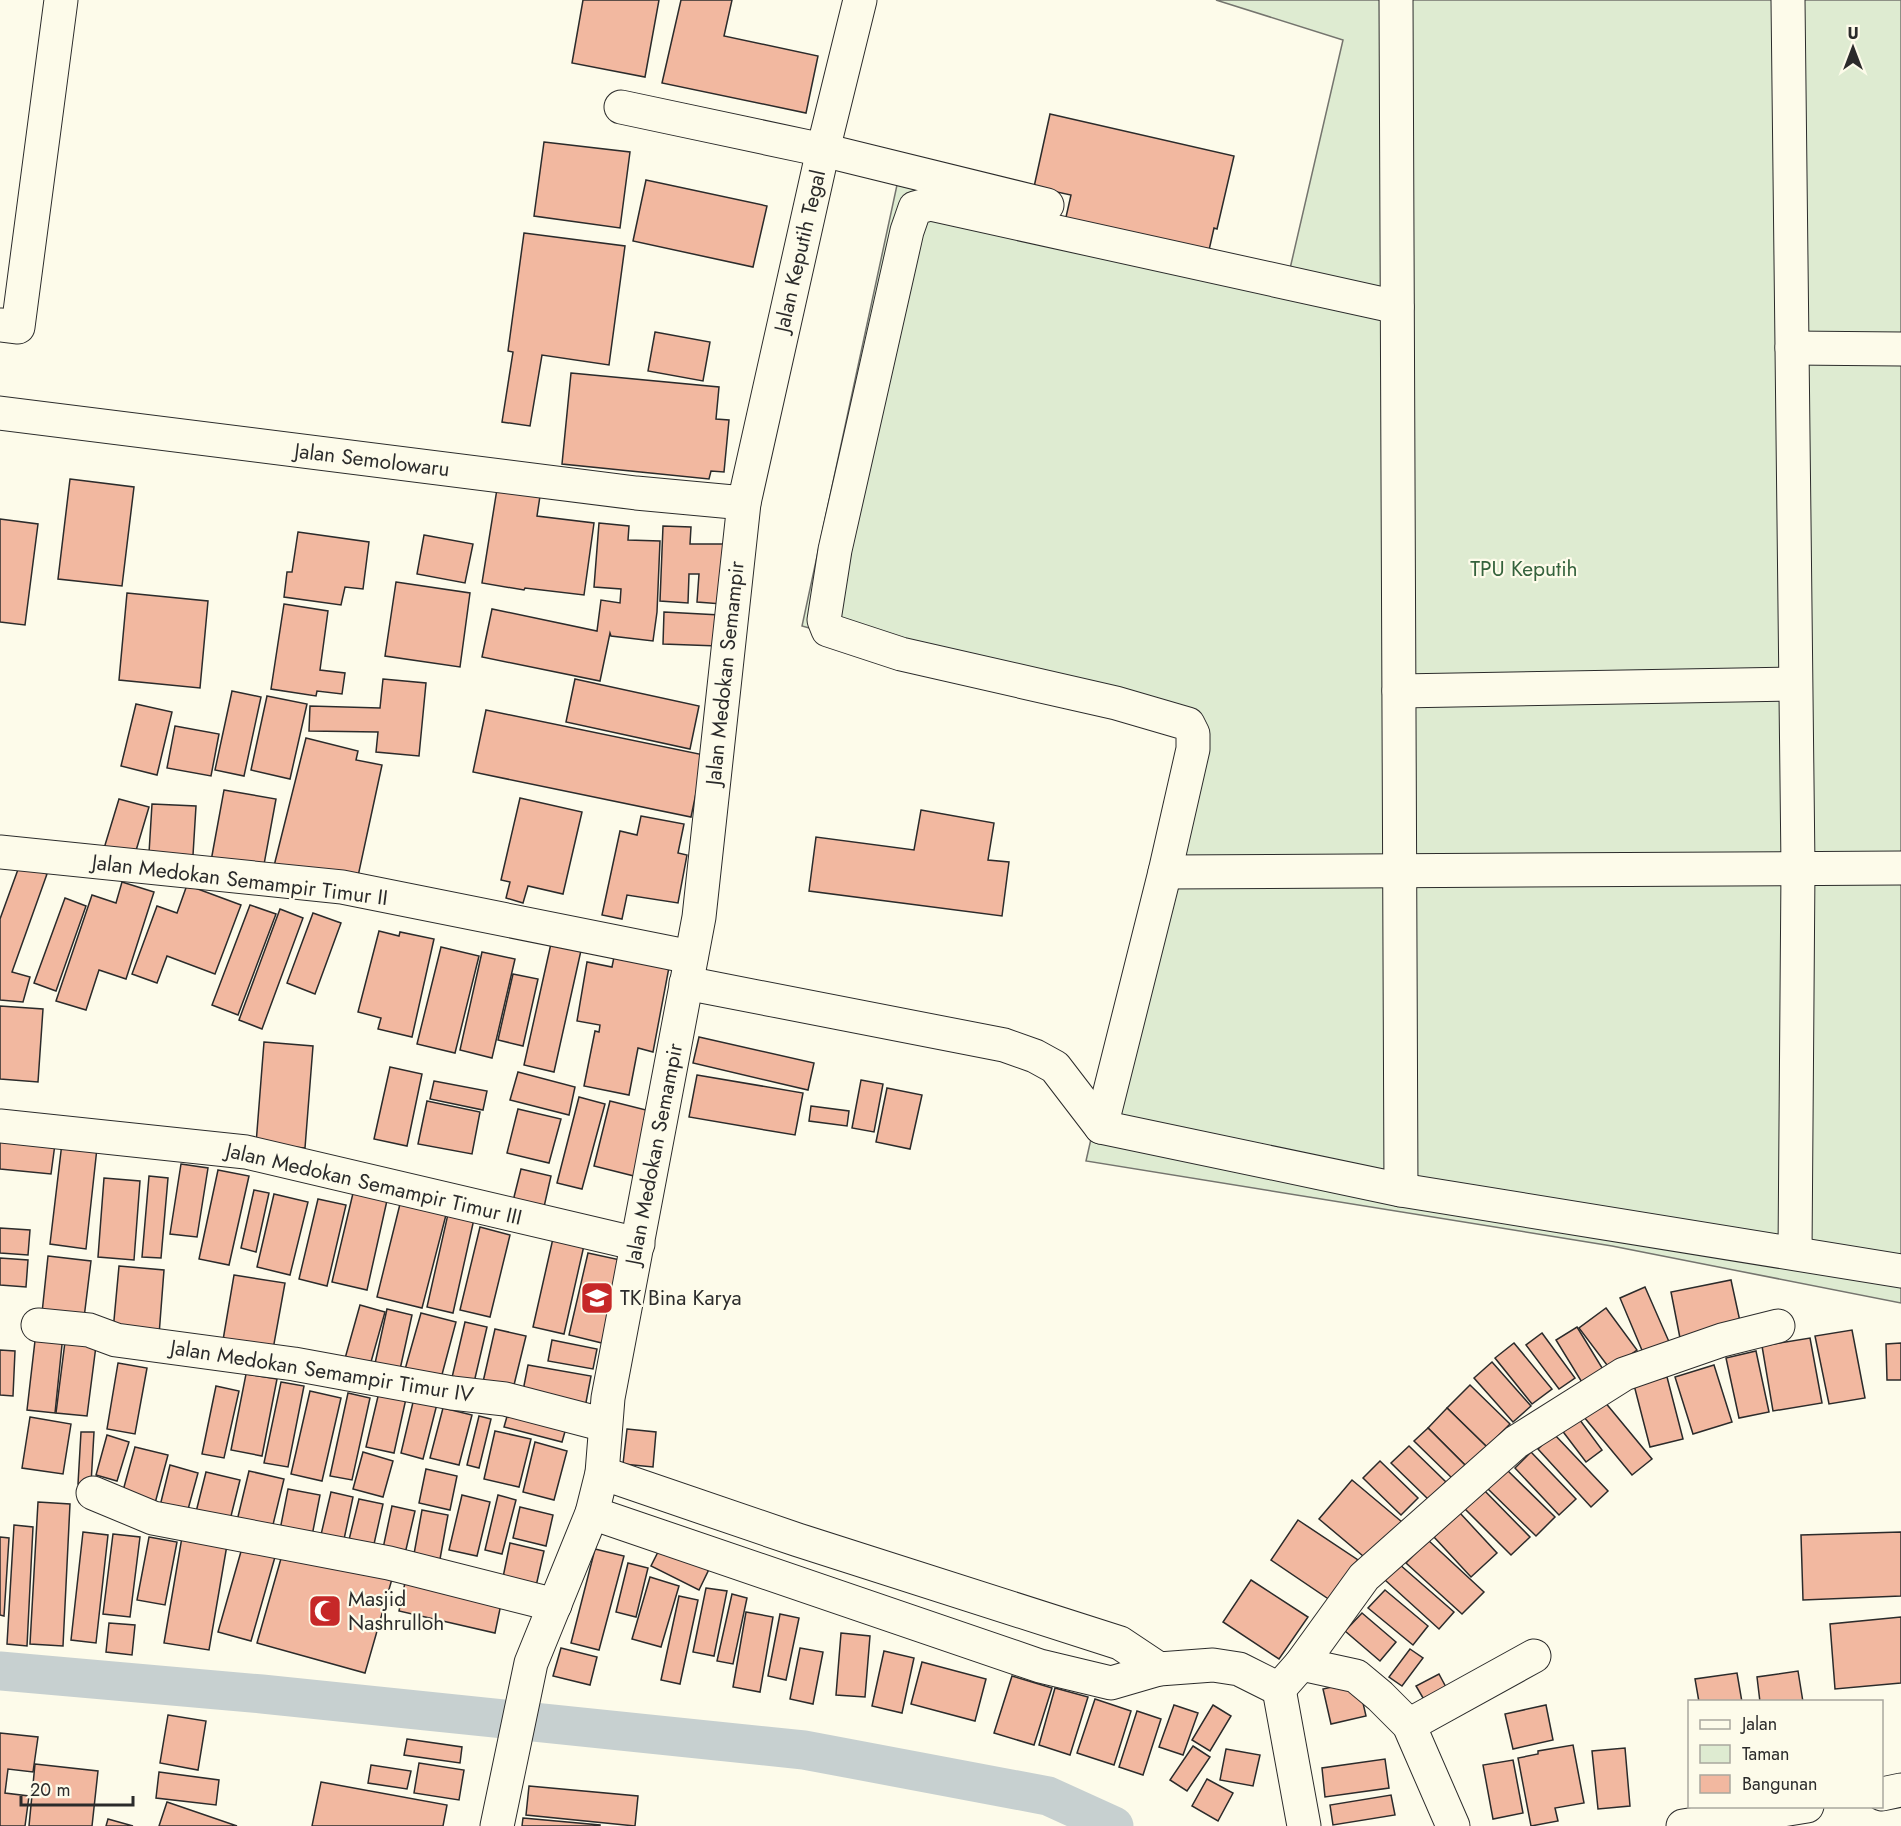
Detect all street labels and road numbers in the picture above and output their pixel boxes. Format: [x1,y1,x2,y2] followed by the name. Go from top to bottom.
[766,167,833,338] street label: Jalan Keputih Tegal
[290,435,451,484] street label: Jalan Semolowaru
[698,559,752,790] street label: Jalan Medokan Semampir
[87,847,390,913] street label: Jalan Medokan Semampir Timur II
[617,1040,690,1270] street label: Jalan Medokan Semampir
[220,1135,525,1233] street label: Jalan Medokan Semampir Timur III
[165,1332,476,1410] street label: Jalan Medokan Semampir Timur IV

